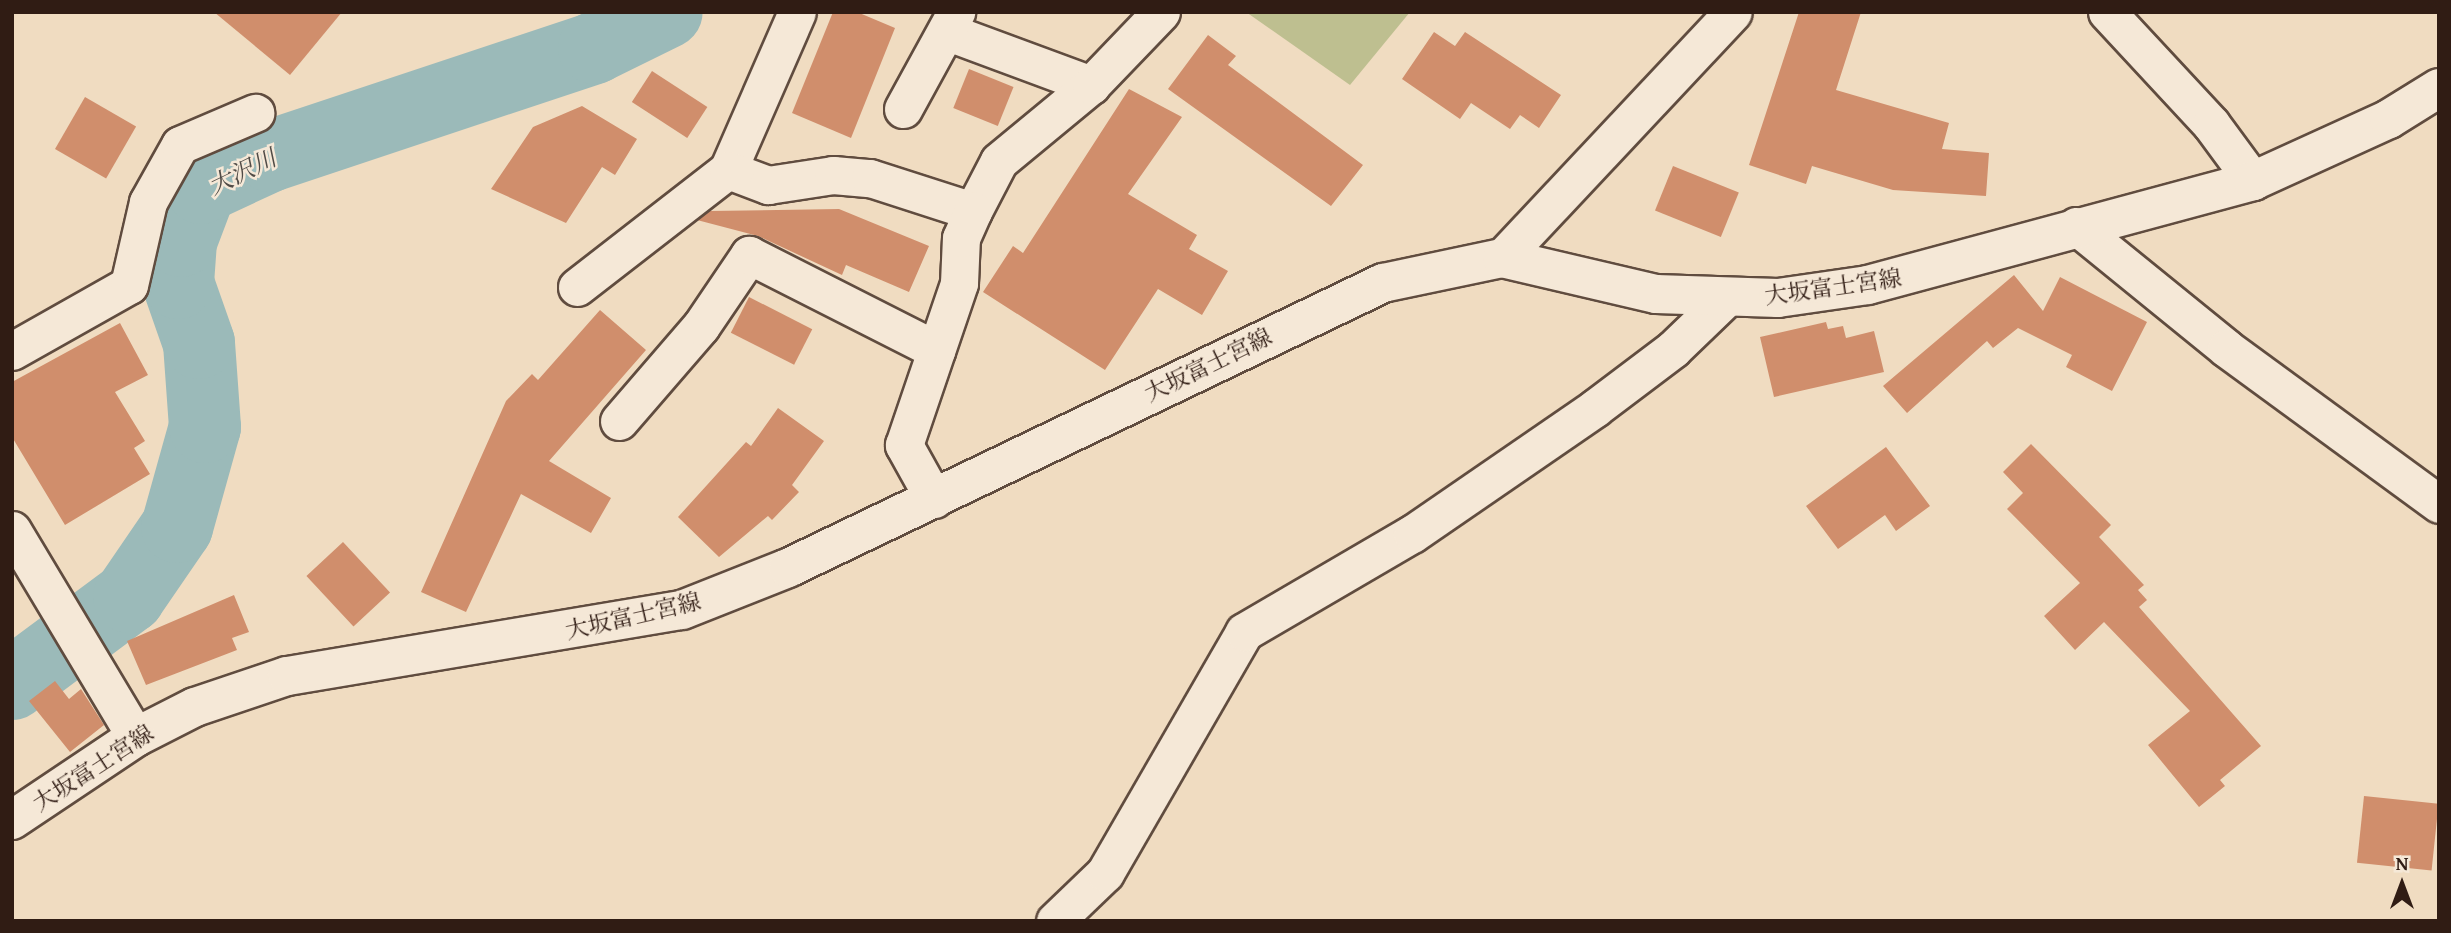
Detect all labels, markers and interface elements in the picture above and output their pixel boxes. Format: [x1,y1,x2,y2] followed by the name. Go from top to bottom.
[203,143,281,201] water label: 大沢川
[1763,264,1903,310] street label: 大坂富士宮線
[1140,322,1276,408] street label: 大坂富士宮線
[563,587,703,645] street label: 大坂富士宮線
[28,719,158,817] street label: 大坂富士宮線
[2367,849,2437,919] north arrow
[2396,849,2408,877] text: N

